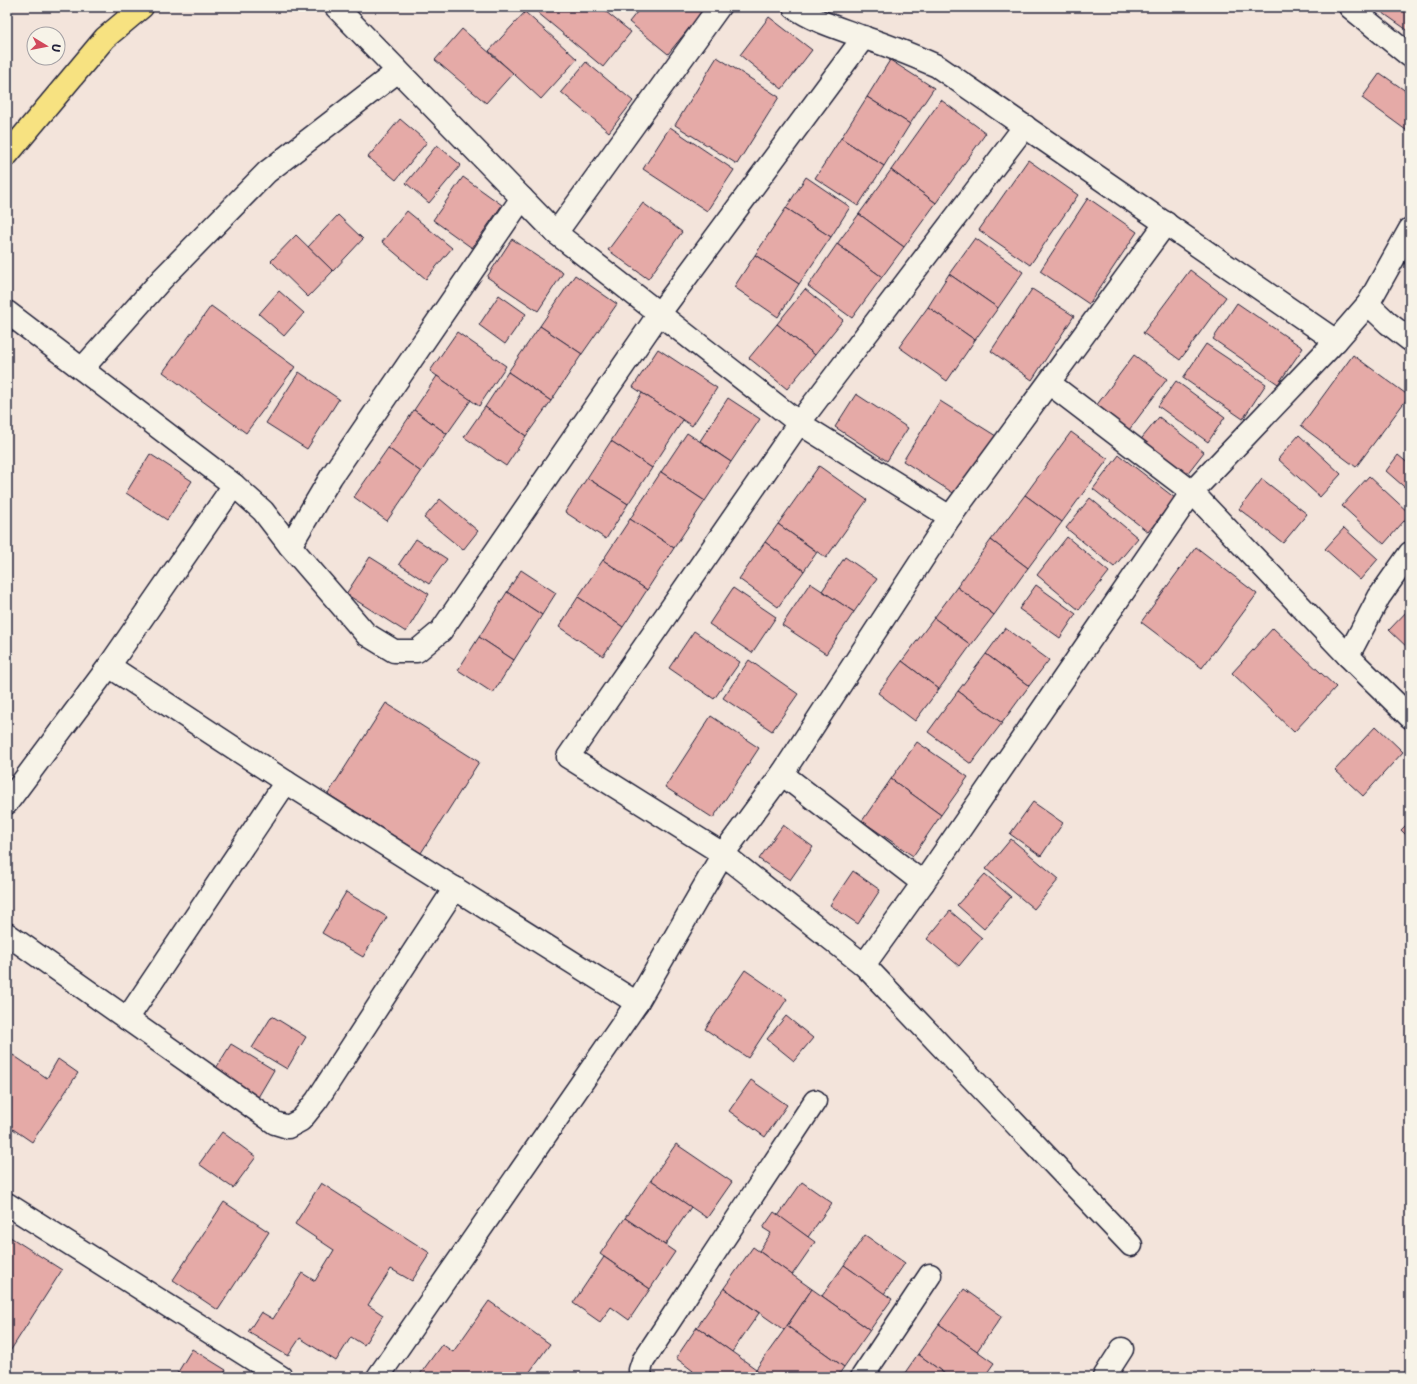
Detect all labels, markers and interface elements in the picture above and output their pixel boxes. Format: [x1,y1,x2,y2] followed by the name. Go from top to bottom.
[26,26,66,66] north arrow
[47,42,65,53] text: U

